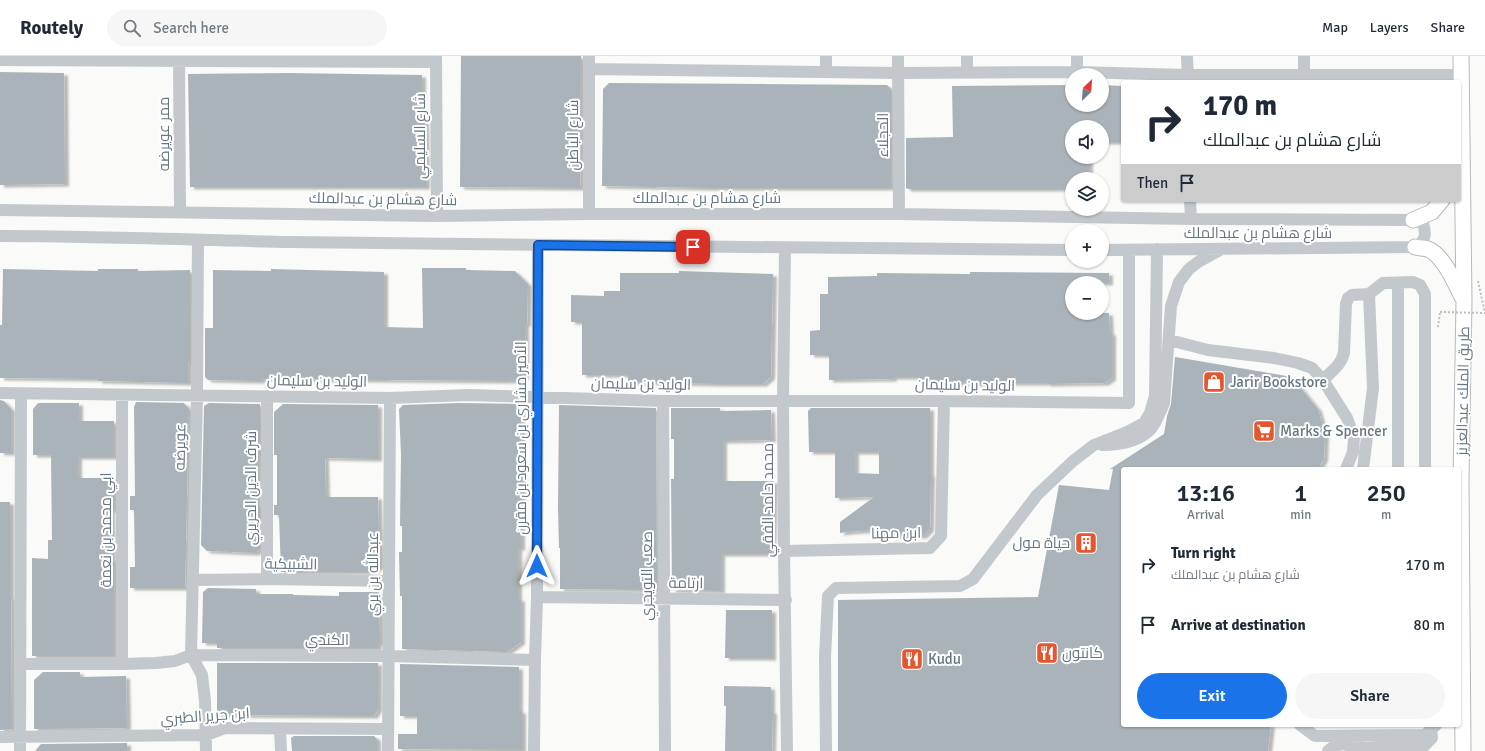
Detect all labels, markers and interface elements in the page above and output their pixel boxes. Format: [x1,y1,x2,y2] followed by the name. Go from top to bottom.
[107,10,387,46] search box
[20,16,83,40] text: Routely
[121,17,143,39] icon: search
[153,19,229,37] text: Search here
[1322,19,1348,36] text: Map
[1370,19,1409,36] text: Layers
[1431,19,1465,36] text: Share
[1065,68,1109,112] north arrow
[1065,68,1109,320] map controls
[1203,89,1277,123] text: 170 m
[411,93,432,179] street label: شارع السليمي
[1137,96,1189,148] icon: right
[155,97,173,171] street label: ممر عويرضه
[564,100,584,170] street label: شارع الباطن
[874,113,892,157] street label: الحجلاء
[1065,120,1109,164] button: sound
[1203,129,1381,151] text: شارع هشام بن عبدالملك
[1065,172,1109,216] button: layers
[1176,172,1198,194] icon: arrive
[1137,174,1168,192] text: Then
[309,189,457,211] street label: شارع هشام بن عبدالملك
[633,189,781,209] street label: شارع هشام بن عبدالملك
[1065,224,1109,268] button: +
[1184,224,1332,244] street label: شارع هشام بن عبدالملك
[676,230,710,264] pin
[682,236,704,258] icon: arrive
[1065,276,1109,320] button: −
[1453,326,1474,457] street label: طريق الملك عبدالعزيز
[512,341,533,535] street label: الأمير مشاري بن سعود بن مقرن
[1201,369,1227,395] shop icon: Jarir Bookstore
[267,371,367,392] street label: الوليد بن سليمان
[1230,373,1327,391] place label: Jarir Bookstore
[591,374,691,395] street label: الوليد بن سليمان
[915,375,1015,396] street label: الوليد بن سليمان
[1251,418,1277,444] supermarket icon: Marks & Spencer
[1280,422,1388,440] place label: Marks & Spencer
[171,423,189,471] street label: عويرضه
[242,431,263,545] street label: شرف الدين الحريري
[759,443,780,557] street label: محمد حامد الفقي
[97,473,118,587] street label: ابي محمد بن نعمة
[1176,478,1235,508] text: 13:16
[1294,478,1307,508] text: 1
[1367,478,1406,508] text: 250
[1187,507,1224,523] text: Arrival
[1290,507,1311,523] text: min
[1381,507,1391,523] text: m
[871,524,921,543] street label: ابن مهنا
[1073,530,1099,556] building icon: حياة مول
[638,531,659,621] street label: صعب التويجري
[363,532,385,616] street label: عبدالله بن بري
[1012,534,1070,552] place label: حياة مول
[1171,544,1236,562] text: Turn right
[516,545,558,587] position arrow
[1137,554,1159,576] icon: right
[264,555,318,573] street label: الشبيكية
[1405,556,1445,574] text: 170 m
[1171,567,1300,583] text: شارع هشام بن عبدالملك
[668,574,704,592] street label: ارتامة
[1137,614,1159,636] icon: arrive
[1171,616,1306,634] text: Arrive at destination
[1414,616,1445,634] text: 80 m
[305,631,349,652] street label: الكندي
[1034,640,1060,666] restaurant icon: كانتون
[1062,644,1103,663] place label: كانتون
[899,646,925,672] restaurant icon: Kudu
[928,650,961,668] place label: Kudu
[1137,673,1287,719] button: Exit
[1295,673,1445,719] button: Share
[160,704,250,731] street label: ابن جرير الطبري

